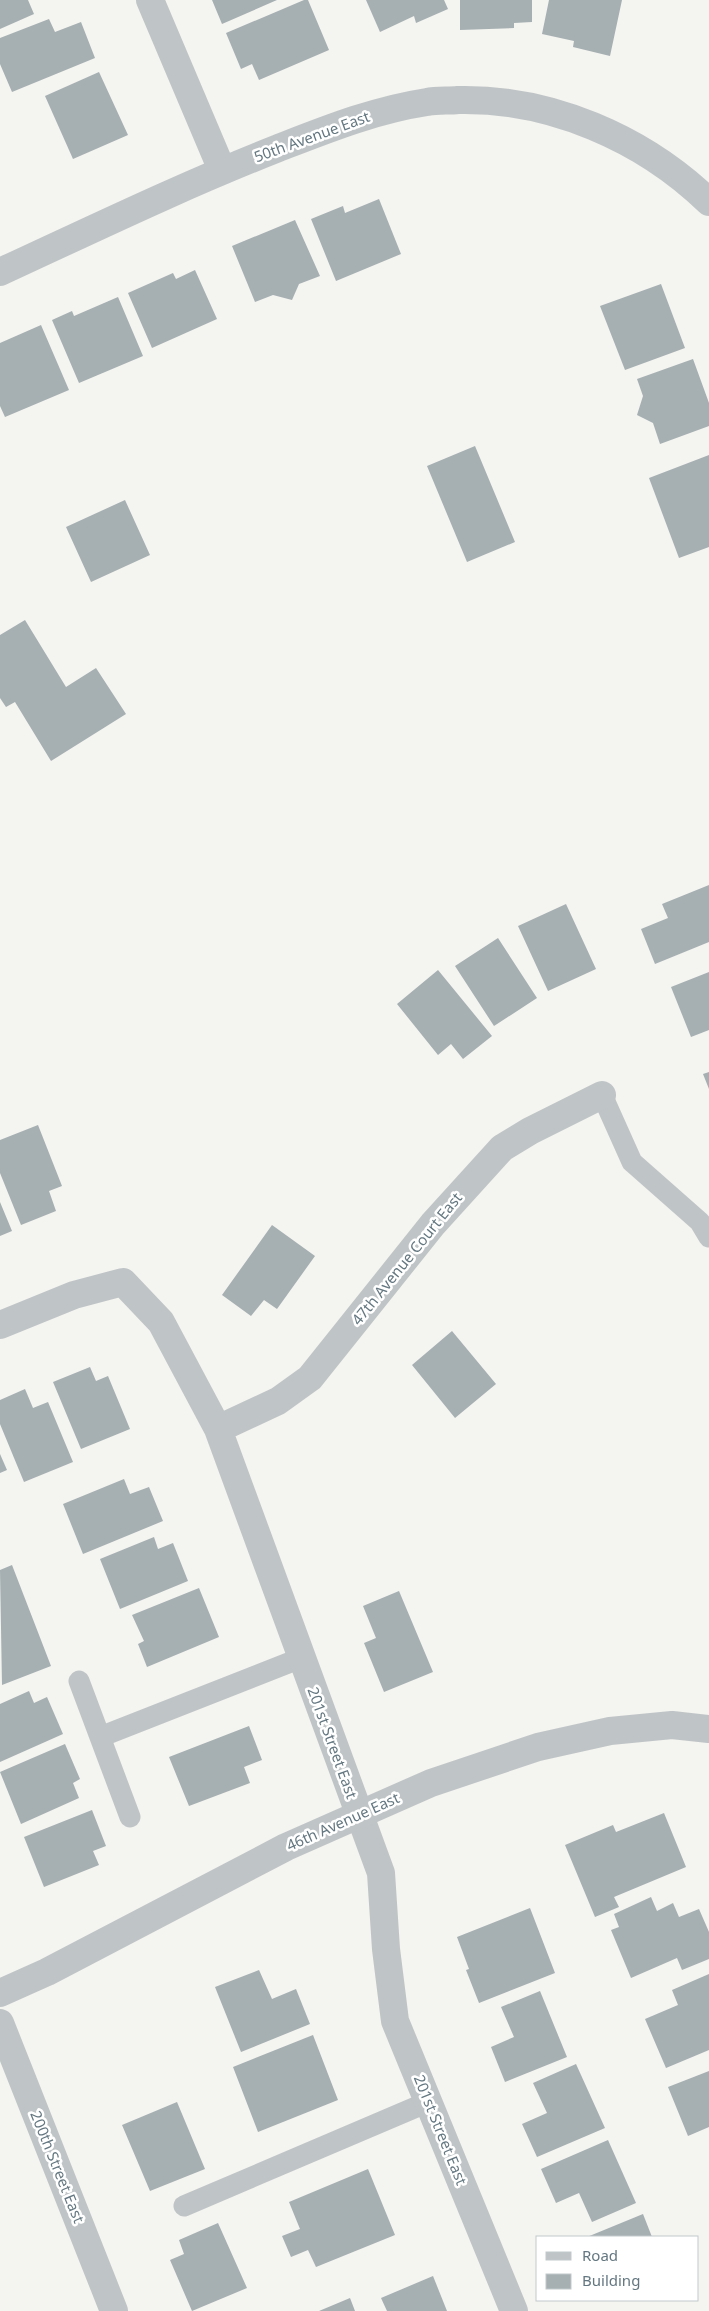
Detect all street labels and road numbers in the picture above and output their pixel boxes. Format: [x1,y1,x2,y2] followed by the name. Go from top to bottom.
[251,106,373,166] street label: 50th Avenue East
[347,1188,466,1329] street label: 47th Avenue Court East
[303,1684,363,1802] street label: 201st Street East
[283,1787,403,1855] street label: 46th Avenue East
[410,2071,472,2188] street label: 201st Street East
[26,2107,90,2226] street label: 200th Street East

